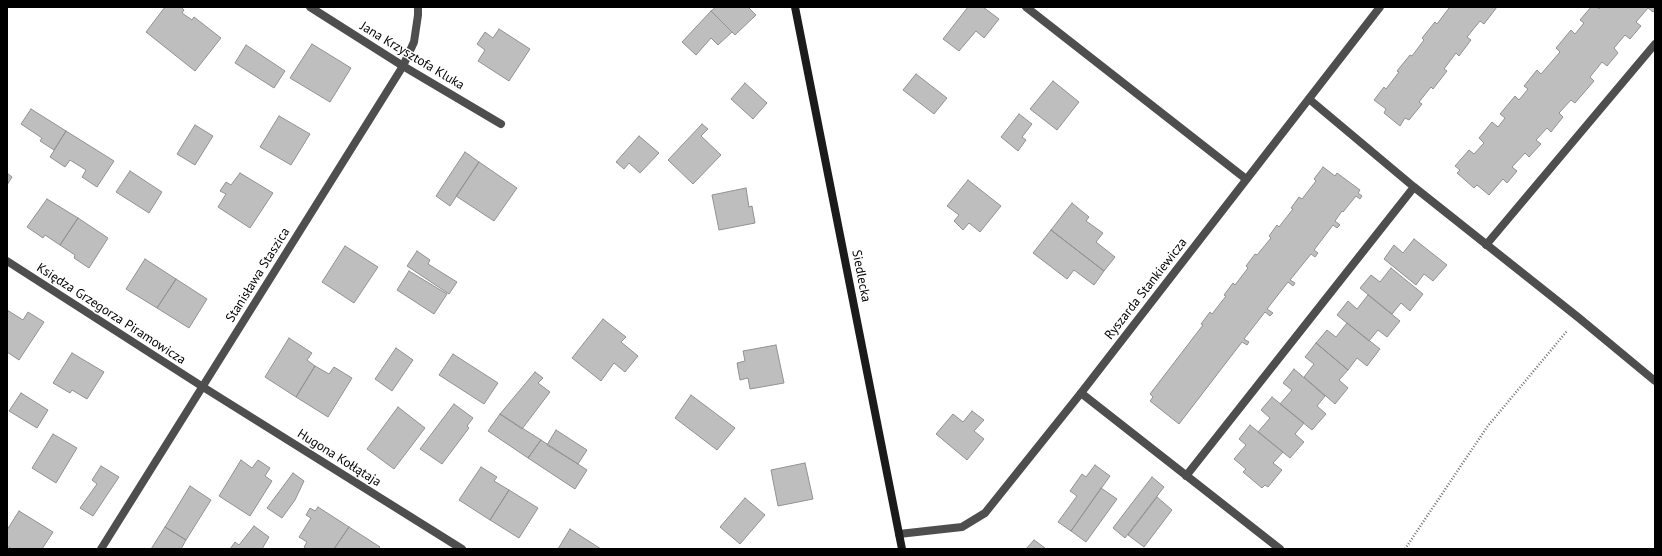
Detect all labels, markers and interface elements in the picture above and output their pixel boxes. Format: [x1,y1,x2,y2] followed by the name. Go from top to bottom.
[357,19,467,93] street label: Jana Krzysztofa Kluka
[223,225,293,325] street label: Stanisława Staszica
[1102,235,1190,343] street label: Ryszarda Stankiewicza
[848,249,874,303] street label: Siedlecka
[34,260,188,368] street label: Księdza Grzegorza Piramowicza
[294,426,384,490] street label: Hugona Kołłątaja

